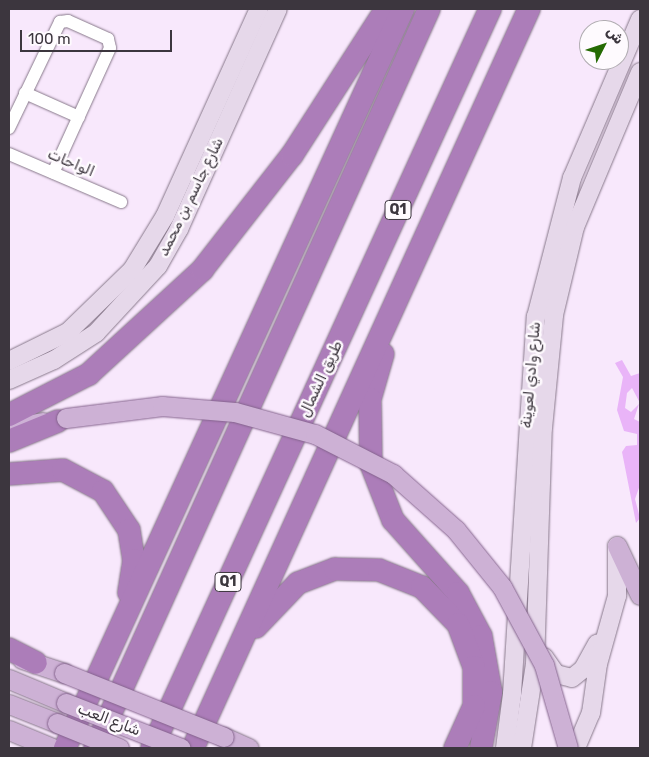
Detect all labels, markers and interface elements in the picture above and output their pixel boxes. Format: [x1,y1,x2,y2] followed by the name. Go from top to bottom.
[22,20,175,52] scale bar
[579,20,629,70] north arrow
[603,23,627,48] text: ش
[28,30,70,48] text: 100 m
[154,135,228,259] street label: شارع جاسم بن محمد
[45,145,97,181] street label: الواحات
[384,198,412,222] road number: Q1
[517,321,545,429] street label: شارع وادي لعوينة
[295,338,347,420] street label: طريق الشمال
[214,570,242,594] road number: Q1
[75,700,143,740] street label: شارع العب

